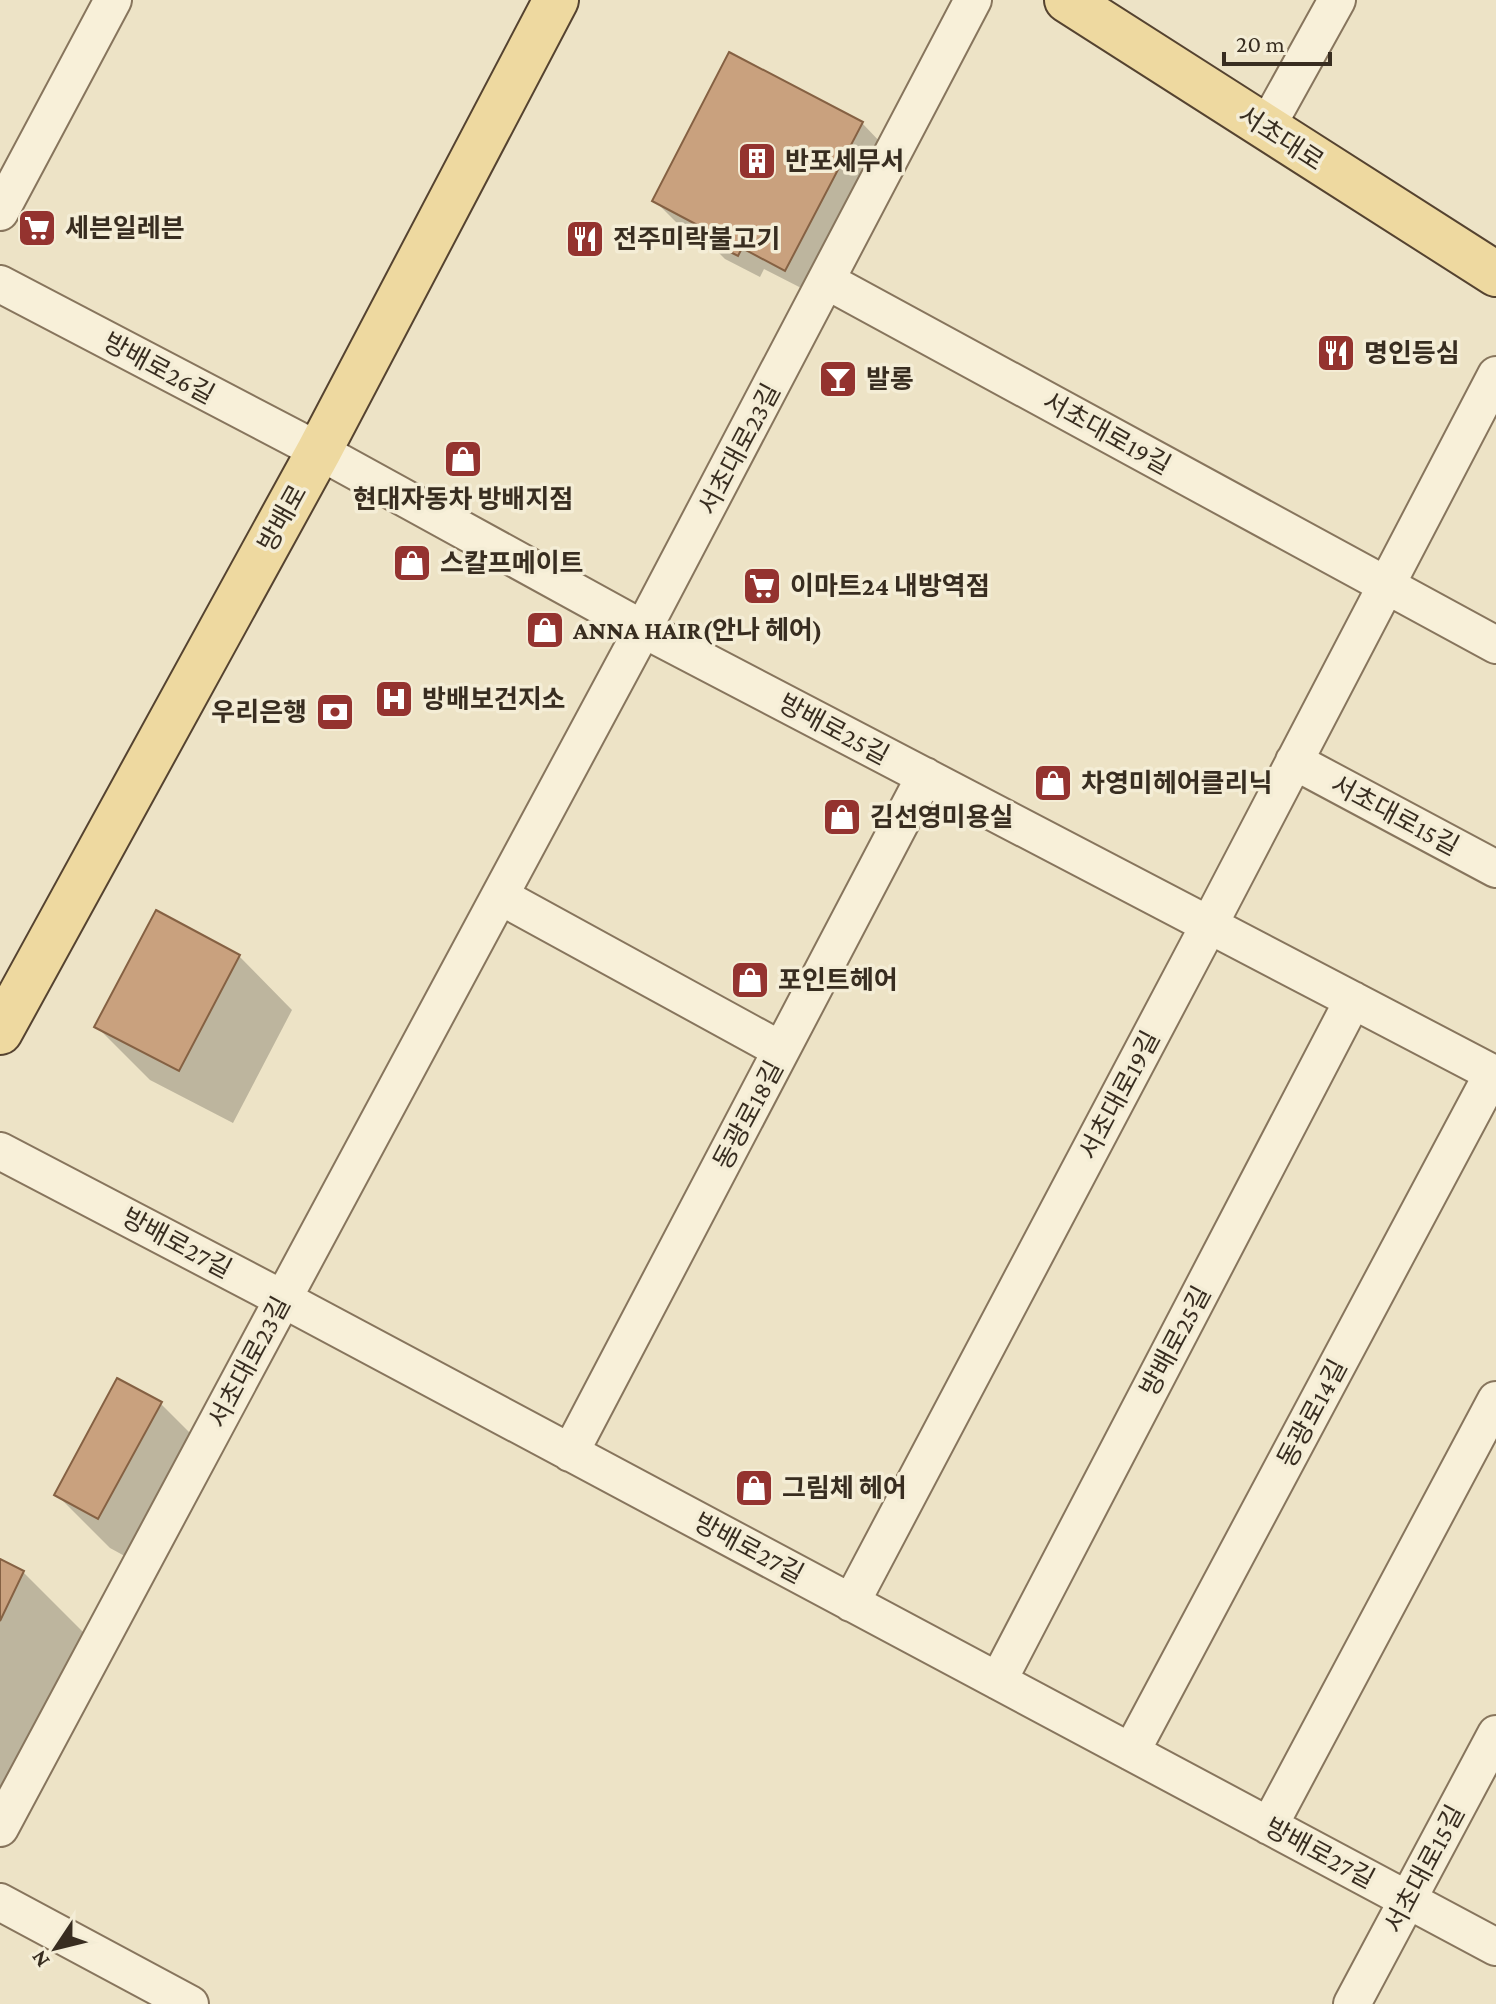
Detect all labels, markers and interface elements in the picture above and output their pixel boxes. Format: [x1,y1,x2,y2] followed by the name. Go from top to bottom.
[1224,16,1330,66] scale bar
[1236,30,1285,57] text: 20 m
[1233,100,1329,177] street label: 서초대로
[736,140,778,182] building icon: 반포세무서
[785,147,905,176] place label: 반포세무서
[16,207,58,249] supermarket icon: 세븐일레븐
[65,214,185,243] place label: 세븐일레븐
[564,218,606,260] restaurant icon: 전주미락불고기
[613,225,780,254] place label: 전주미락불고기
[98,327,219,410] street label: 방배로26길
[1315,332,1357,374] restaurant icon: 명인등심
[1364,339,1460,368] place label: 명인등심
[817,358,859,400] bar icon: 발롱
[866,365,914,394] place label: 발롱
[693,379,786,520] street label: 서초대로23길
[1038,386,1176,480] street label: 서초대로19길
[442,438,484,480] shop icon: 현대자동차 방배지점
[252,480,313,557] street label: 방배로
[353,485,573,514] place label: 현대자동차 방배지점
[391,542,433,584] shop icon: 스칼프메이트
[440,549,584,578] place label: 스칼프메이트
[741,565,783,607] supermarket icon: 이마트24 내방역점
[790,572,990,601] place label: 이마트24 내방역점
[524,609,566,651] shop icon: ANNA HAIR(안나 헤어)
[572,616,823,645] place label: ANNA HAIR(안나 헤어)
[373,678,415,720] hospital icon: 방배보건지소
[422,685,566,714] place label: 방배보건지소
[774,688,894,770] street label: 방배로25길
[314,691,356,733] bank icon: 우리은행
[211,698,307,727] place label: 우리은행
[1032,762,1074,804] shop icon: 차영미헤어클리닉
[1081,769,1272,798] place label: 차영미헤어클리닉
[1326,770,1464,861] street label: 서초대로15길
[821,796,863,838] shop icon: 김선영미용실
[870,803,1014,832] place label: 김선영미용실
[729,959,771,1001] shop icon: 포인트헤어
[778,966,898,995] place label: 포인트헤어
[1073,1026,1165,1164] street label: 서초대로19길
[708,1056,789,1174] street label: 동광로18길
[117,1203,236,1284] street label: 방배로27길
[1134,1281,1216,1401] street label: 방배로25길
[203,1292,296,1433] street label: 서초대로23길
[1272,1355,1353,1472] street label: 동광로14길
[733,1467,775,1509] shop icon: 그림체 헤어
[782,1474,907,1503] place label: 그림체 헤어
[689,1508,808,1589] street label: 방배로27길
[1379,1800,1470,1938] street label: 서초대로15길
[1260,1813,1379,1894] street label: 방배로27길
[16,1908,96,1988] north arrow
[25,1946,55,1972] text: N

